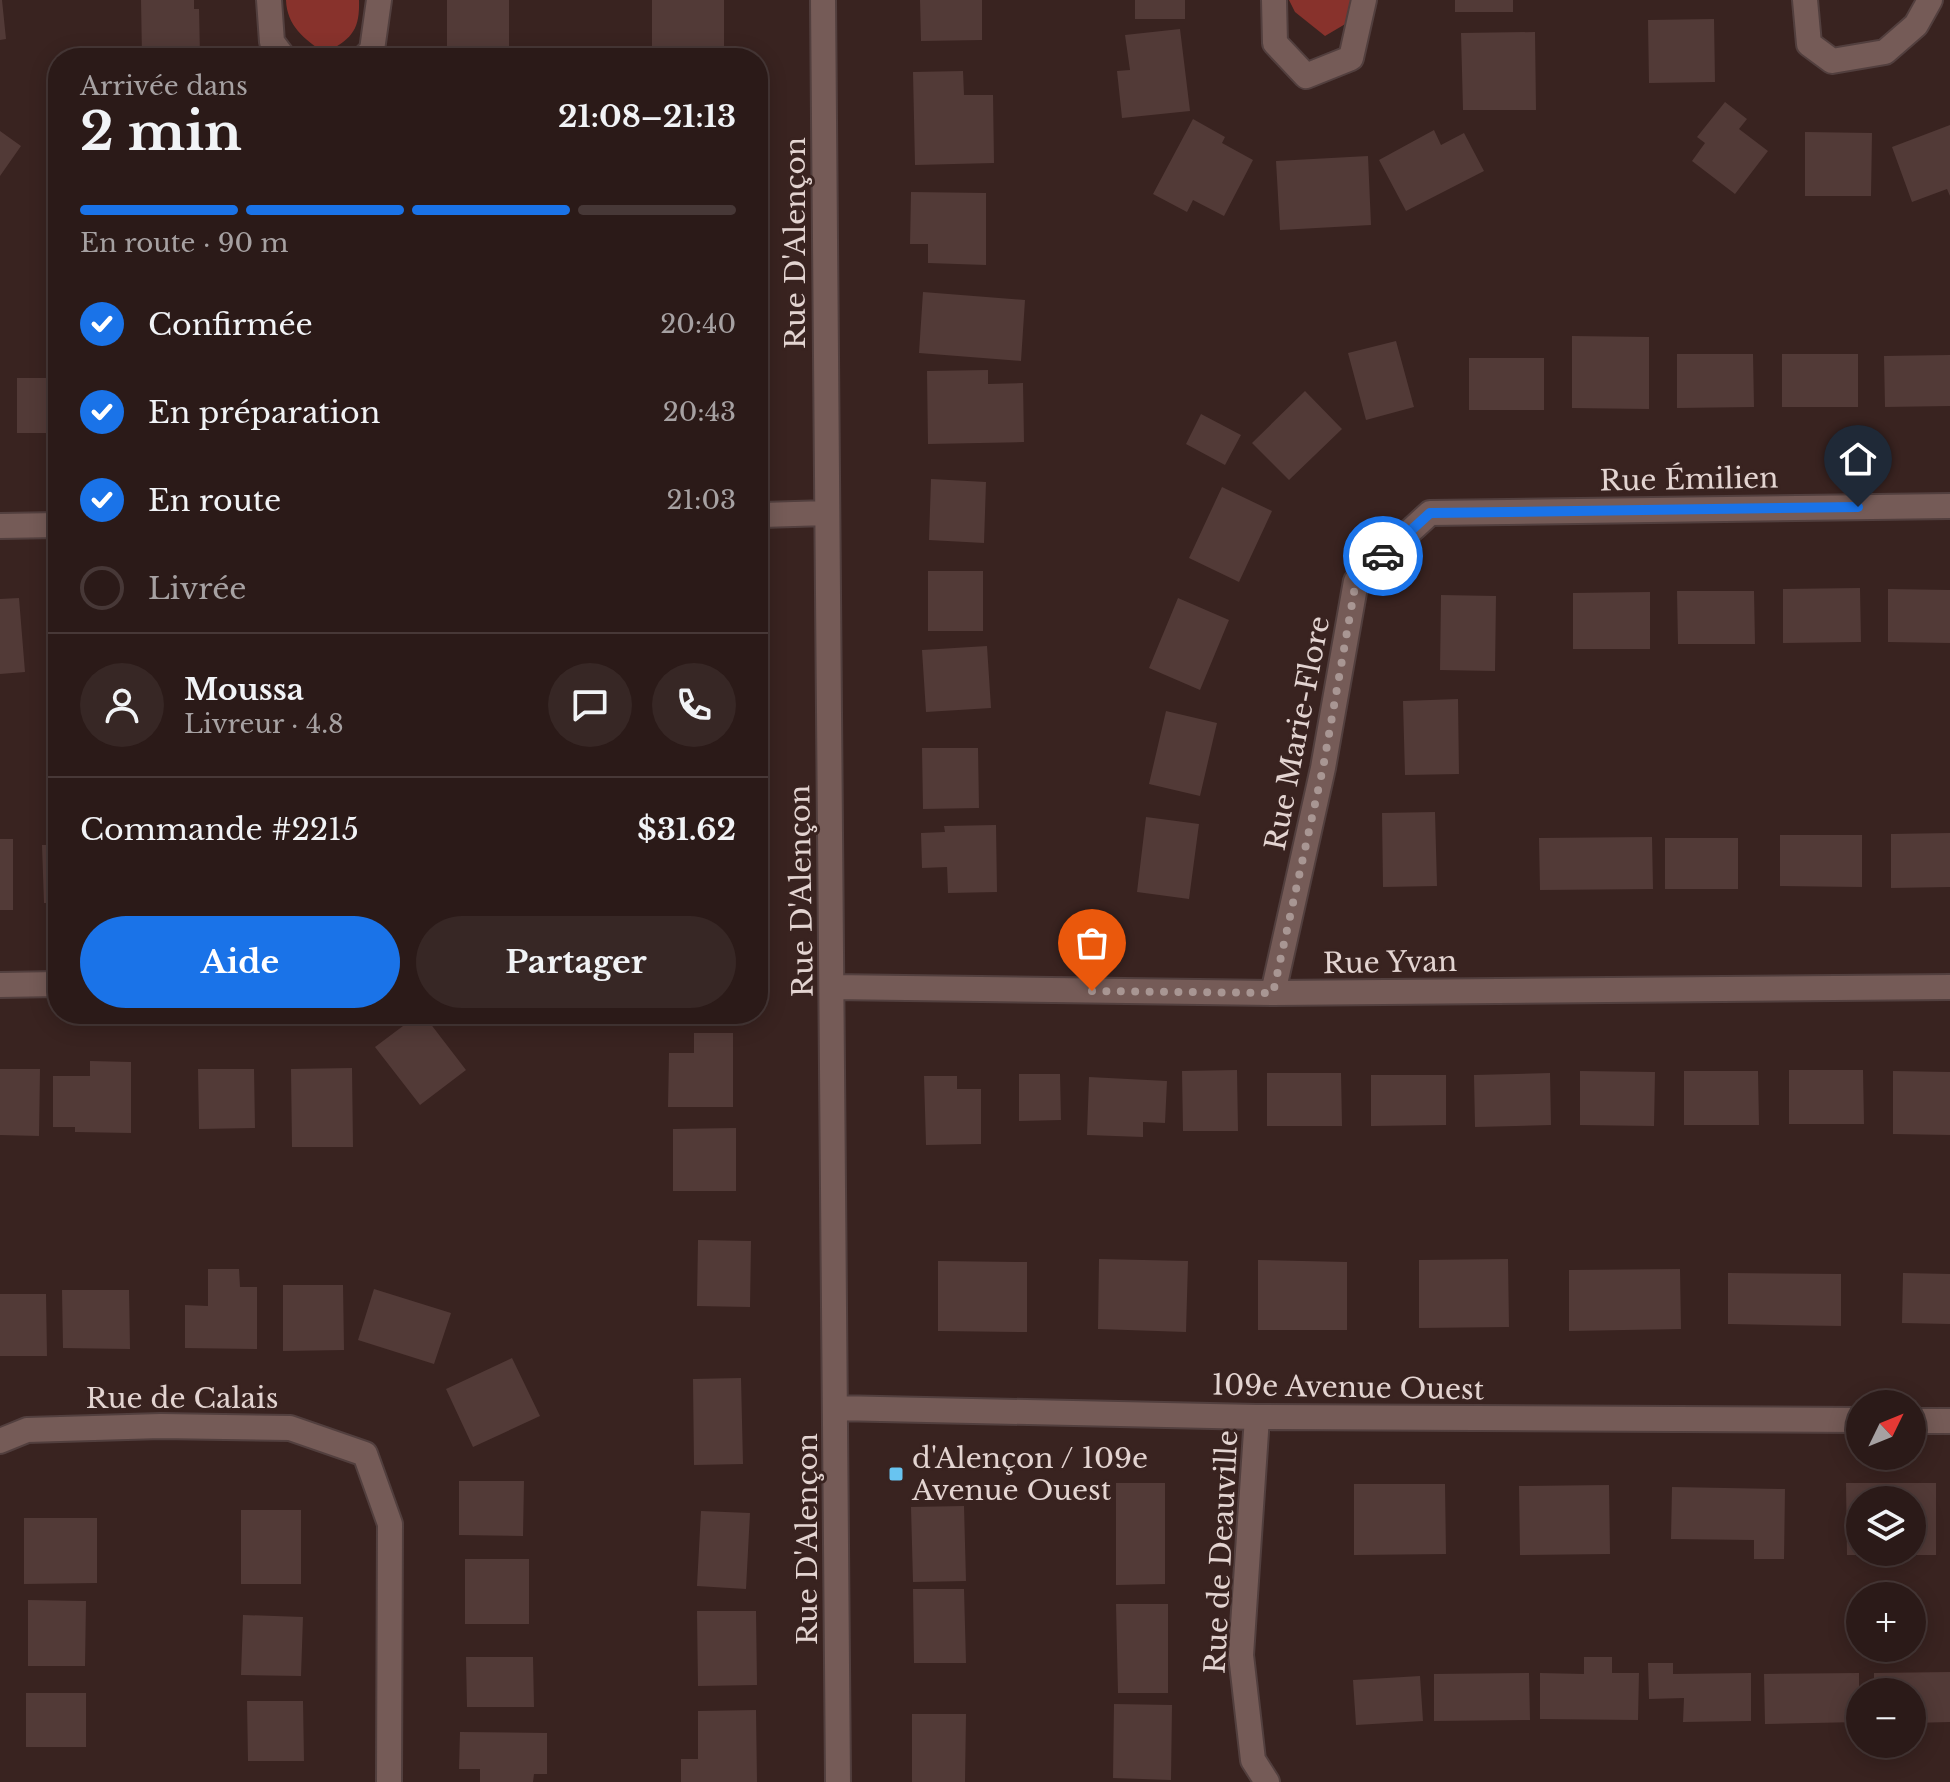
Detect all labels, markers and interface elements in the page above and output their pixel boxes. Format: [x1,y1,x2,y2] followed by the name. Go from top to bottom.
[80,70,248,102] text: Arrivée dans
[558,98,736,135] text: 21:08–21:13
[80,100,242,164] text: 2 min
[778,137,813,349] street label: Rue D'Alençon
[80,227,289,259] text: En route · 90 m
[80,302,124,346] icon: check
[148,306,313,343] text: Confirmée
[660,308,736,340] text: 20:40
[80,390,124,434] icon: check
[148,394,380,431] text: En préparation
[663,396,736,428] text: 20:43
[1824,425,1892,507] pin
[1836,437,1880,481] icon: home
[1599,460,1779,499] street label: Rue Émilien
[80,478,124,522] icon: check
[148,482,281,519] text: En route
[666,484,736,516] text: 21:03
[1343,516,1423,596] courier
[1361,534,1405,578] icon: car
[148,570,247,607] text: Livrée
[1258,613,1337,853] street label: Rue Marie-Flore
[80,663,164,747] button: person
[548,663,632,747] button: chat
[652,663,736,747] button: phone
[184,671,304,708] text: Moussa
[184,708,344,740] text: Livreur · 4.8
[782,785,821,997] street label: Rue D'Alençon
[80,811,359,848] text: Commande #2215
[637,811,736,848] text: $31.62
[1058,909,1126,991] pin
[80,916,400,1008] button: Aide
[416,916,736,1008] button: Partager
[1070,921,1114,965] icon: bag
[1322,944,1458,981] street label: Rue Yvan
[1211,1368,1485,1407] street label: 109e Avenue Ouest
[86,1381,278,1416] street label: Rue de Calais
[1846,1390,1926,1470] north arrow
[1846,1390,1926,1758] map controls
[1198,1429,1245,1675] street label: Rue de Deauville
[790,1433,825,1645] street label: Rue D'Alençon
[911,1441,1148,1508] place label: d'Alençon / 109e Avenue Ouest
[887,1465,905,1483] marker: d'Alençon / 109e Avenue Ouest
[1846,1486,1926,1566] button: layers
[1846,1582,1926,1662] button: +
[1846,1678,1926,1758] button: −

